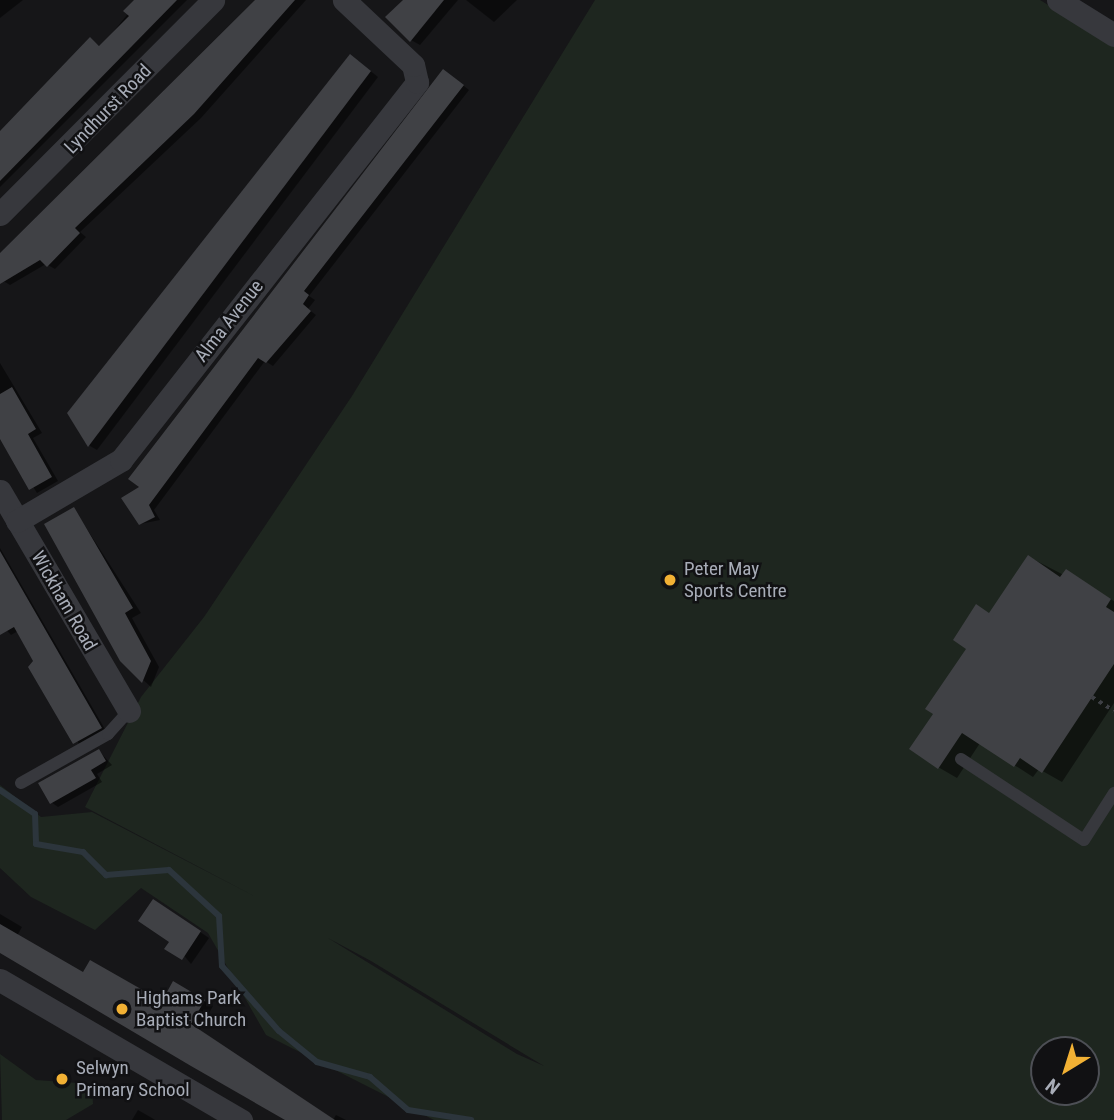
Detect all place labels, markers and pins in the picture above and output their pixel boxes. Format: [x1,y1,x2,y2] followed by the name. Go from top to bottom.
[684,558,787,602] place label: Peter May Sports Centre
[662,572,678,588] marker: Peter May Sports Centre
[136,987,246,1031] place label: Highams Park Baptist Church
[114,1001,130,1017] marker: Highams Park Baptist Church
[76,1057,190,1101] place label: Selwyn Primary School
[54,1071,70,1087] marker: Selwyn Primary School

